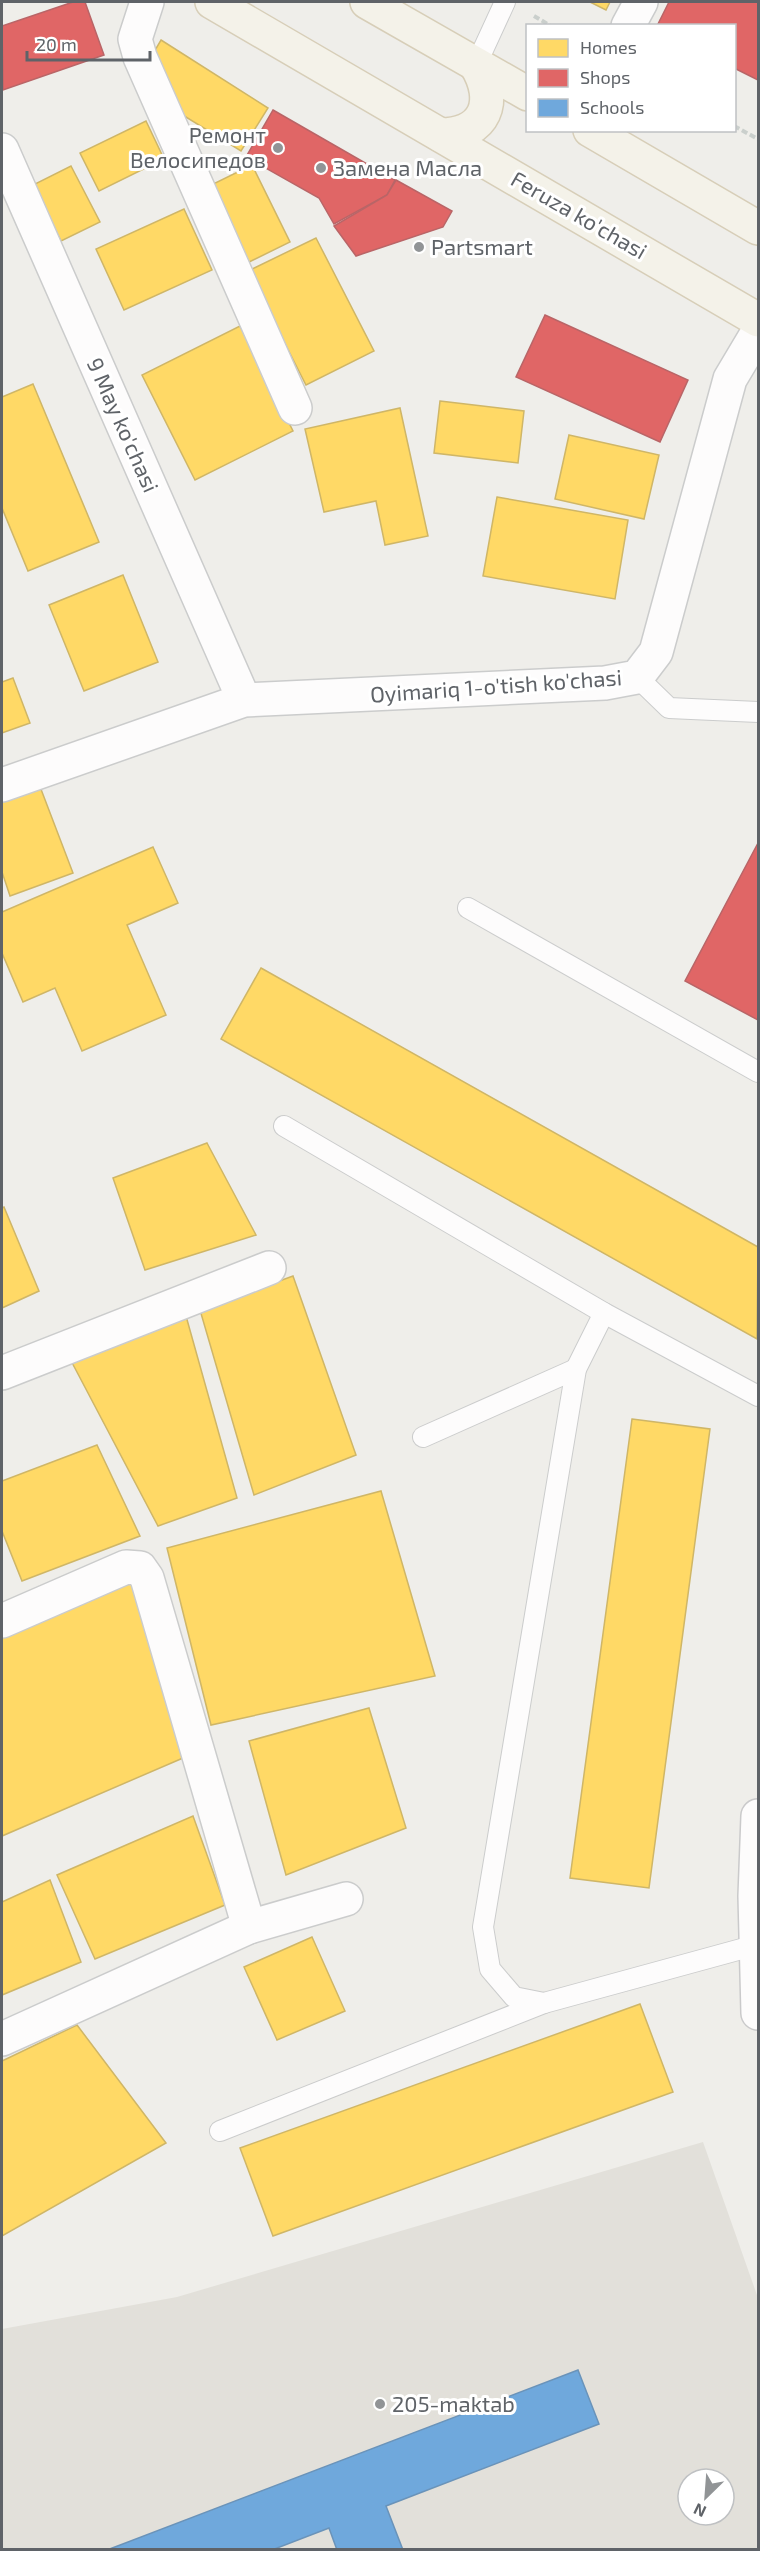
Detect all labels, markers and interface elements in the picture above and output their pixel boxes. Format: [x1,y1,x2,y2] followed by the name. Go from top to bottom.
[27,24,150,62] scale bar
[526,24,736,132] legend
[36,33,77,55] text: 20 m
[580,36,637,58] text: Homes
[580,66,630,88] text: Shops
[580,96,644,118] text: Schools
[130,121,266,172] place label: Ремонт Велосипедов
[271,141,285,155] marker: Ремонт Велосипедов
[333,154,482,180] place label: Замена Масла
[314,161,328,175] marker: Замена Масла
[507,165,652,263] street label: Feruza ko'chasi
[431,233,533,259] place label: Partsmart
[412,240,426,254] marker: Partsmart
[83,353,165,496] street label: 9 May ko'chasi
[369,663,623,707] street label: Oyimariq 1-o'tish ko'chasi
[392,2390,515,2416] place label: 205-maktab
[373,2397,387,2411] marker: 205-maktab
[676,2467,736,2527] north arrow
[690,2500,709,2522] text: N

